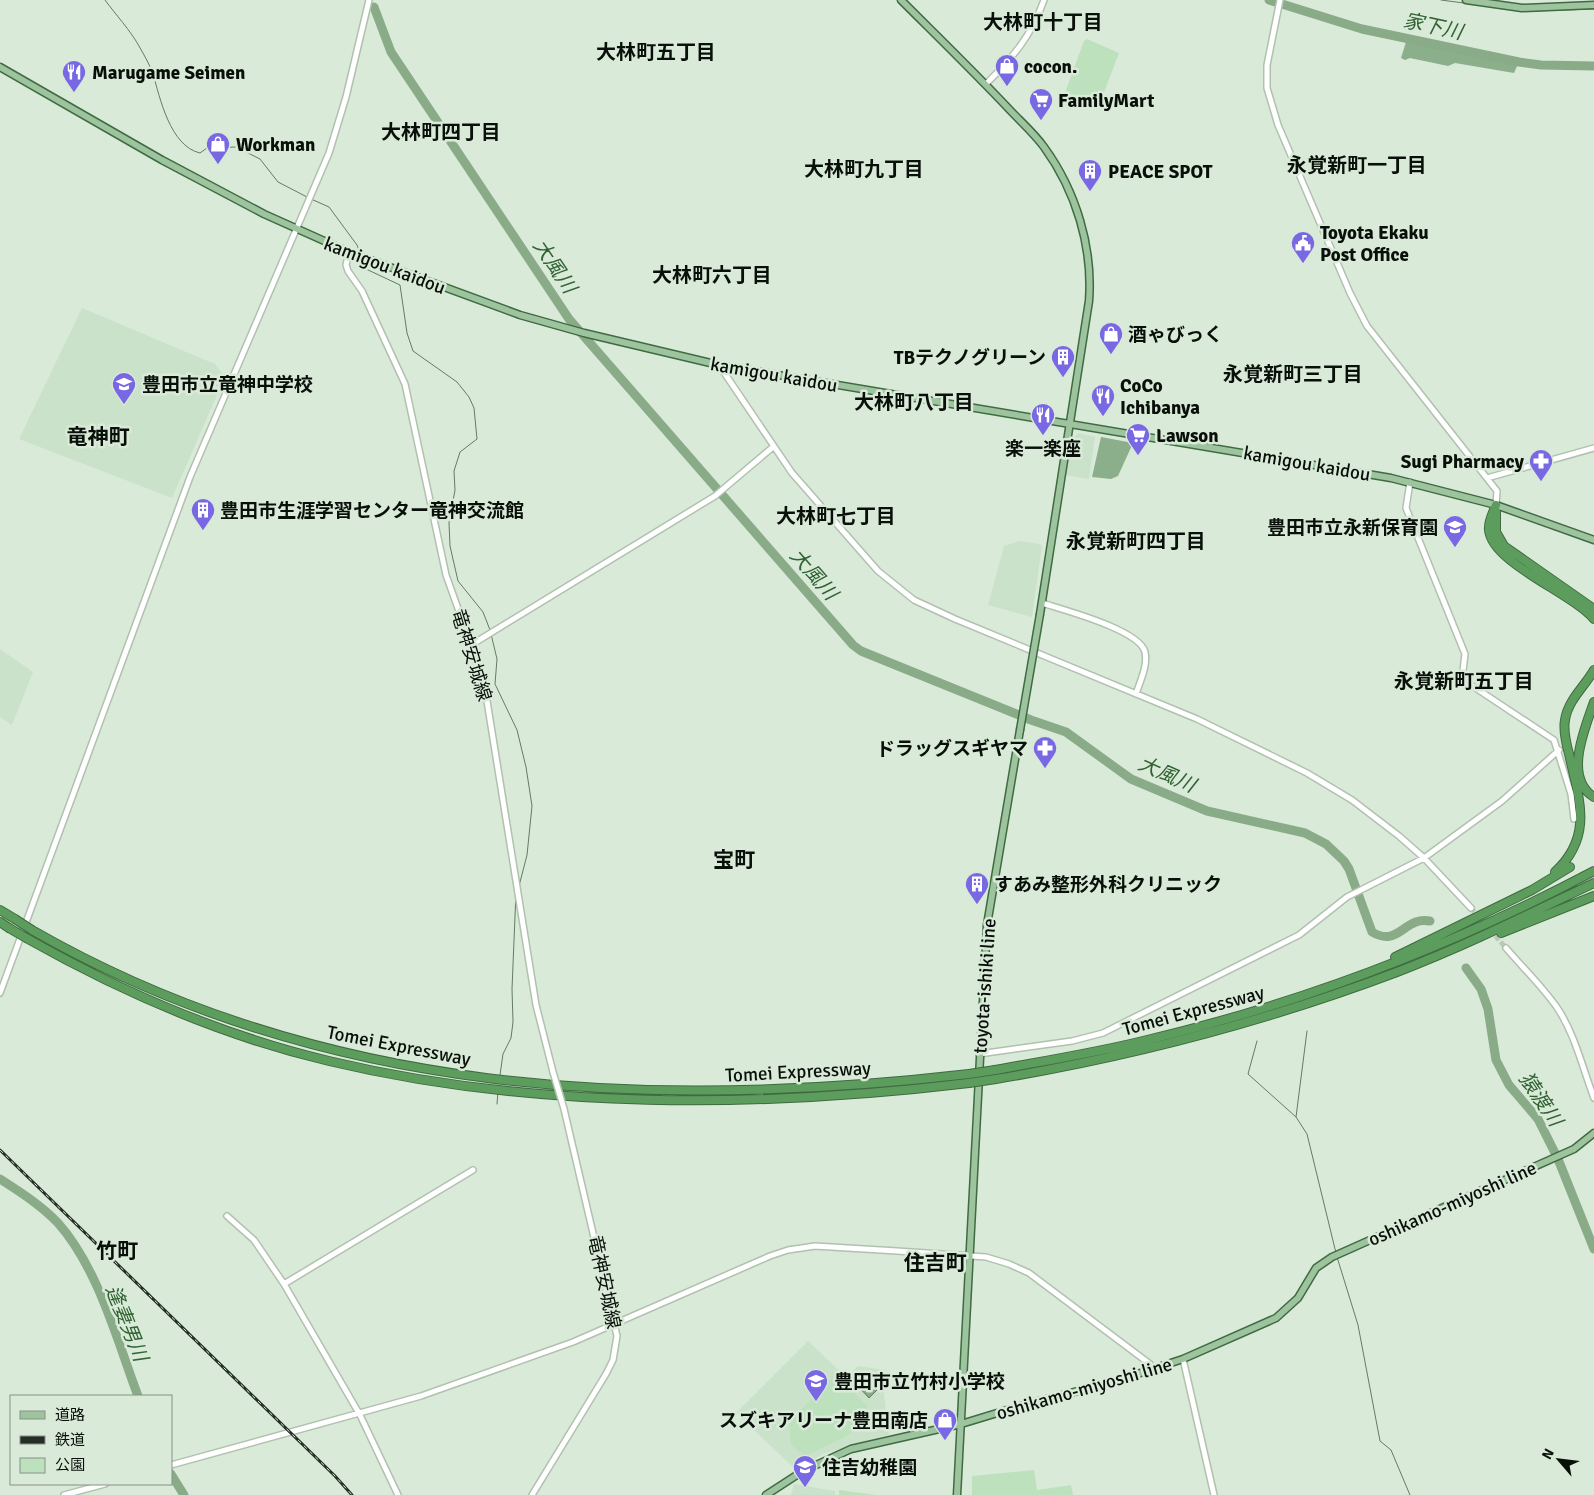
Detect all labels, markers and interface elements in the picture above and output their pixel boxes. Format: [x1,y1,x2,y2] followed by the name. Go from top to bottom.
[1401,8,1467,45] water label: 家下川
[983,10,1103,35] district label: 大林町十丁目
[596,40,716,65] district label: 大林町五丁目
[994,53,1020,87] shop icon: cocon.
[1024,55,1077,79] place label: cocon.
[61,59,87,93] restaurant icon: Marugame Seimen
[92,61,245,85] place label: Marugame Seimen
[1028,87,1054,121] supermarket icon: FamilyMart
[1058,89,1154,113] place label: FamilyMart
[381,120,501,145] district label: 大林町四丁目
[205,131,231,165] shop icon: Workman
[236,133,315,157] place label: Workman
[1287,153,1427,178] district label: 永覚新町一丁目
[804,157,924,182] district label: 大林町九丁目
[1077,158,1103,192] building icon: PEACE SPOT
[1108,160,1213,184] place label: PEACE SPOT
[1320,221,1429,267] place label: Toyota Ekaku Post Office
[1290,230,1316,264] public building icon: Toyota Ekaku Post Office
[320,232,449,300] street label: kamigou kaidou
[527,234,583,300] water label: 大風川
[652,263,772,288] district label: 大林町六丁目
[1098,321,1124,355] shop icon: 酒ゃびっく
[1128,323,1223,347] place label: 酒ゃびっく
[1050,344,1076,378] building icon: TBテクノグリーン
[894,346,1046,370] place label: TBテクノグリーン
[708,352,839,398] street label: kamigou kaidou
[1223,362,1363,387] district label: 永覚新町三丁目
[111,371,137,405] school or university icon: 豊田市立竜神中学校
[142,373,313,397] place label: 豊田市立竜神中学校
[1120,374,1200,420] place label: CoCo Ichibanya
[1090,383,1116,417] restaurant icon: CoCo Ichibanya
[854,390,974,415] district label: 大林町八丁目
[1030,402,1056,436] restaurant icon: 楽一楽座
[1125,422,1151,456] supermarket icon: Lawson
[67,424,130,450] district label: 竜神町
[1156,424,1219,448] place label: Lawson
[1005,437,1081,461] place label: 楽一楽座
[1241,441,1372,487] street label: kamigou kaidou
[1528,448,1554,482] pharmacy icon: Sugi Pharmacy
[1401,450,1525,474] place label: Sugi Pharmacy
[190,497,216,531] building icon: 豊田市生涯学習センター竜神交流館
[220,499,524,523] place label: 豊田市生涯学習センター竜神交流館
[776,504,896,529] district label: 大林町七丁目
[1442,514,1468,548] school or university icon: 豊田市立永新保育園
[1267,516,1438,540] place label: 豊田市立永新保育園
[1066,529,1206,554] district label: 永覚新町四丁目
[785,543,844,607] water label: 大風川
[446,606,496,704] street label: 竜神安城線
[1394,669,1534,694] district label: 永覚新町五丁目
[1032,735,1058,769] pharmacy icon: ドラッグスギヤマ
[876,737,1028,761] place label: ドラッグスギヤマ
[1134,751,1201,799] water label: 大風川
[713,847,755,873] district label: 宝町
[964,871,990,905] building icon: すあみ整形外科クリニック
[994,873,1222,897] place label: すあみ整形外科クリニック
[968,918,1002,1055] street label: toyota-ishiki line
[1120,980,1267,1041] street label: Tomei Expressway
[325,1020,473,1072] street label: Tomei Expressway
[725,1056,872,1088] street label: Tomei Expressway
[1513,1067,1569,1133] water label: 猿渡川
[1365,1156,1540,1252] street label: oshikamo-miyoshi line
[582,1233,626,1331] street label: 竜神安城線
[96,1238,138,1264] district label: 竹町
[904,1250,967,1276] district label: 住吉町
[100,1281,154,1367] water label: 逢妻男川
[994,1352,1175,1426] street label: oshikamo-miyoshi line
[803,1368,829,1402] school or university icon: 豊田市立竹村小学校
[834,1370,1005,1394] place label: 豊田市立竹村小学校
[10,1395,172,1485] legend
[55,1406,85,1424] text: 道路
[932,1407,958,1441] shop icon: スズキアリーナ豊田南店
[719,1409,928,1433] place label: スズキアリーナ豊田南店
[55,1431,85,1449] text: 鉄道
[1534,1435,1584,1485] north arrow
[1538,1446,1558,1462] text: N
[792,1454,818,1488] school or university icon: 住吉幼稚園
[55,1456,85,1474] text: 公園
[822,1456,917,1480] place label: 住吉幼稚園

